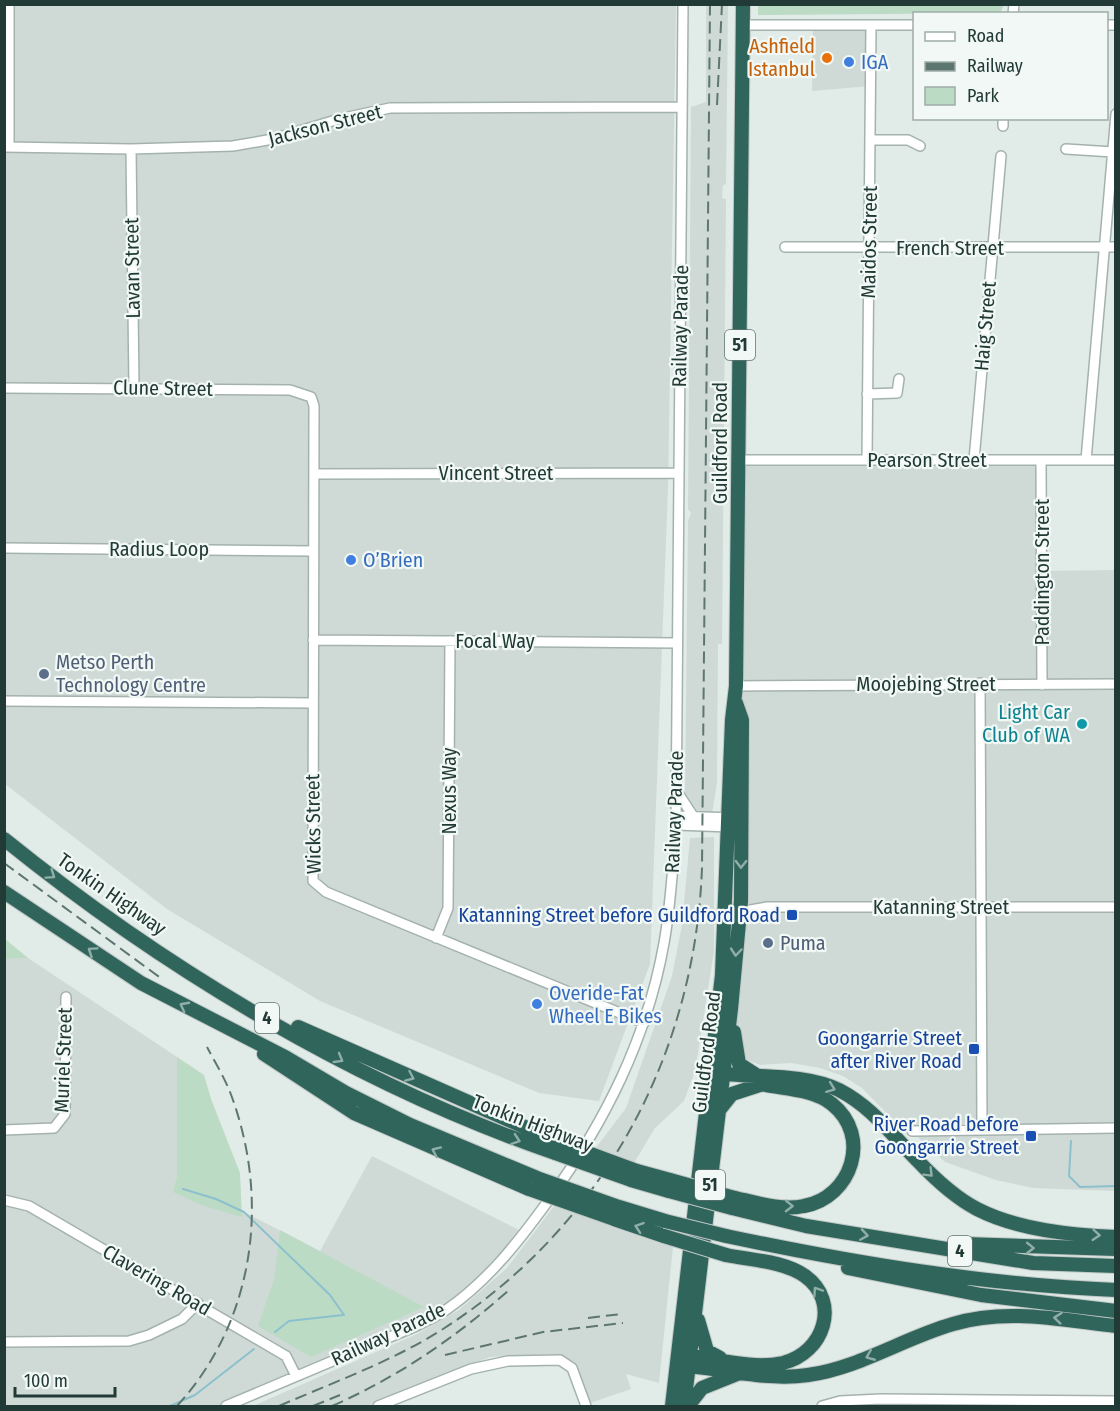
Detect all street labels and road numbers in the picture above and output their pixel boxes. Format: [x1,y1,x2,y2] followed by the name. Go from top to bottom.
[266,99,385,151] street label: Jackson Street
[856,185,882,299] street label: Maidos Street
[119,217,145,319] street label: Lavan Street
[896,236,1004,260] street label: French Street
[667,264,693,388] street label: Railway Parade
[969,280,1001,372] street label: Haig Street
[725,330,755,360] road number: 51
[113,375,214,401] street label: Clune Street
[708,382,732,504] street label: Guildford Road
[867,448,987,472] street label: Pearson Street
[439,461,554,485] street label: Vincent Street
[1030,498,1054,645] street label: Paddington Street
[109,537,209,561] street label: Radius Loop
[455,629,535,653] street label: Focal Way
[856,672,996,696] street label: Moojebing Street
[437,747,461,834] street label: Nexus Way
[660,750,688,874] street label: Railway Parade
[300,773,326,874] street label: Wicks Street
[53,848,171,940] street label: Tonkin Highway
[873,895,1010,919] street label: Katanning Street
[687,990,725,1114] street label: Guildford Road
[255,1003,279,1033] road number: 4
[49,1006,77,1113] street label: Muriel Street
[469,1089,597,1157] street label: Tonkin Highway
[695,1170,725,1200] road number: 51
[948,1236,972,1266] road number: 4
[98,1239,216,1321] street label: Clavering Road
[327,1297,449,1371] street label: Railway Parade

